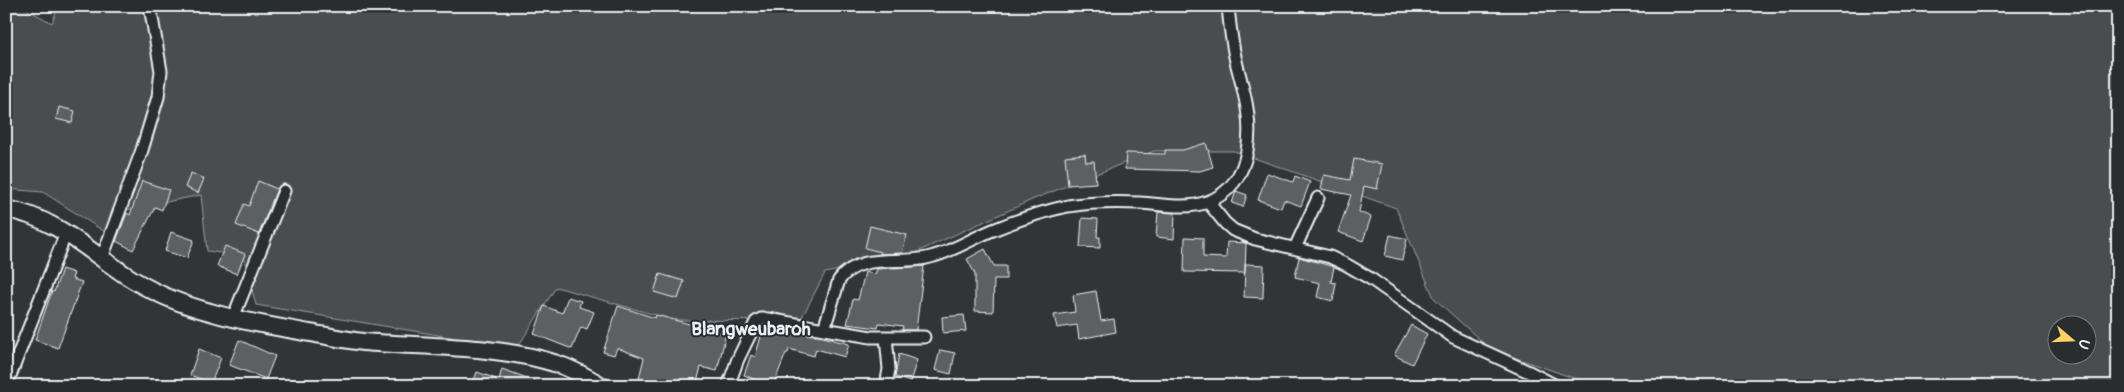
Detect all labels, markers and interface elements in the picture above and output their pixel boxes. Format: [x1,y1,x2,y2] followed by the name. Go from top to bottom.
[2046,314,2096,364] north arrow
[691,317,811,341] district label: Blangweubaroh
[2074,337,2093,351] text: U

